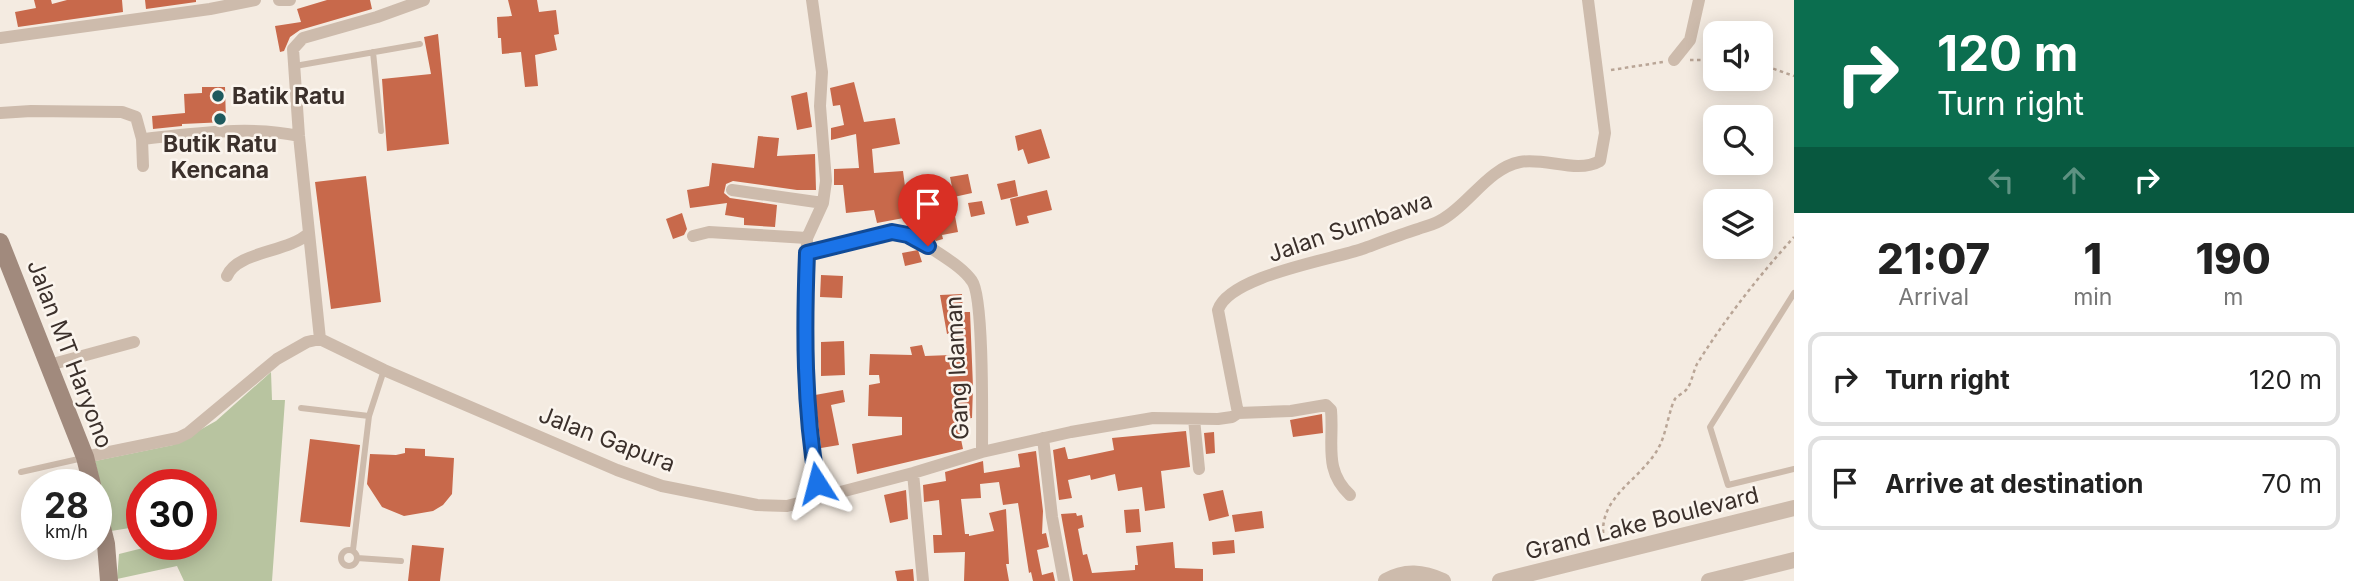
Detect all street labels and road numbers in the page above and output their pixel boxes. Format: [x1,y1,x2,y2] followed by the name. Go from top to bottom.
[1264,186,1436,268] street label: Jalan Sumbawa
[21,256,119,452] street label: Jalan MT Haryono
[939,295,975,441] street label: Gang Idaman
[535,400,679,478] street label: Jalan Gapura
[1522,480,1762,566] street label: Grand Lake Boulevard

